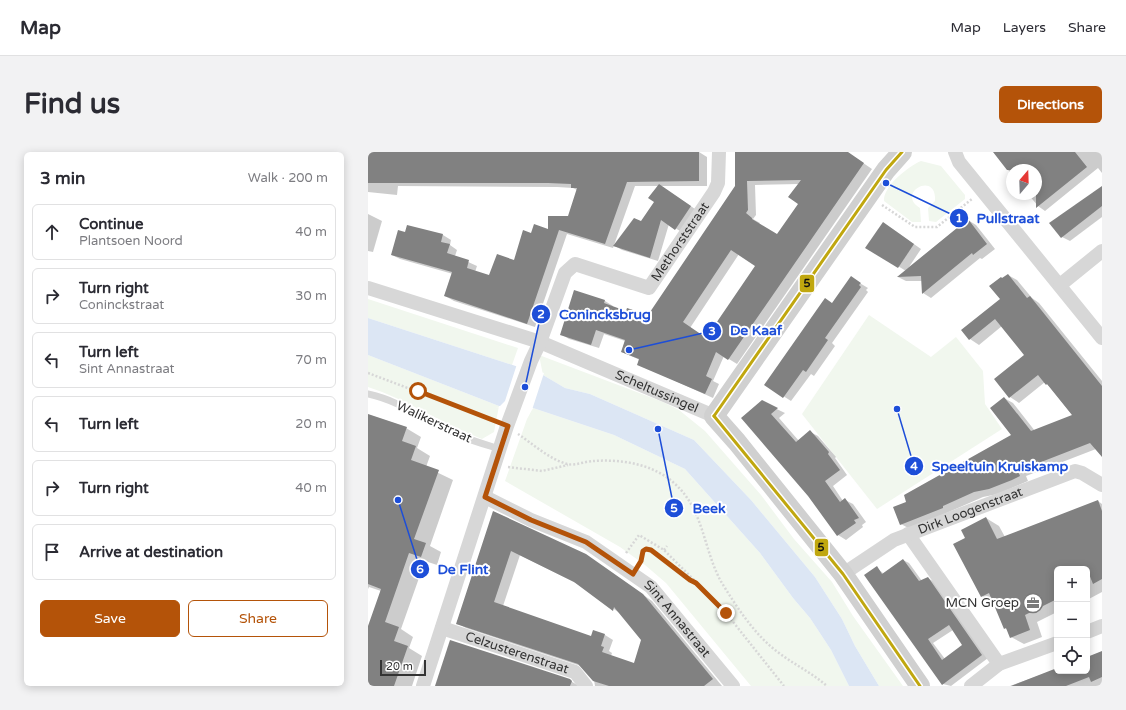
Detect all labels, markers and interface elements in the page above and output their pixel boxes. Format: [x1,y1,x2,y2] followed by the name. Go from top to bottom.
[20,17,61,39] text: Map
[951,19,981,36] text: Map
[1003,19,1046,36] text: Layers
[1068,19,1106,36] text: Share
[999,86,1102,123] button: Directions
[24,87,120,121] text: Find us
[1006,164,1042,200] north arrow
[40,168,85,189] text: 3 min
[248,170,328,186] text: Walk · 200 m
[648,199,713,284] street label: Methorststraat
[949,205,1048,231] callout: Pullstraat
[976,210,1040,227] text: Pullstraat
[955,211,963,225] text: 1
[79,215,143,233] text: Continue
[41,221,63,243] icon: ahead
[295,224,327,240] text: 40 m
[79,233,183,249] text: Plantsoen Noord
[799,274,815,293] line badge: 5
[804,277,811,290] text: 5
[79,279,149,297] text: Turn right
[41,285,63,307] icon: right
[295,288,327,304] text: 30 m
[79,297,164,313] text: Coninckstraat
[531,301,658,327] callout: Conincksbrug
[559,306,651,323] text: Conincksbrug
[537,307,545,321] text: 2
[702,318,790,344] callout: De Kaaf
[730,322,783,339] text: De Kaaf
[708,324,716,338] text: 3
[79,343,139,361] text: Turn left
[41,349,63,371] icon: left
[295,352,327,368] text: 70 m
[79,361,175,377] text: Sint Annastraat
[613,367,701,416] street label: Scheltussingel
[409,382,427,400] route start
[394,398,474,446] street label: Walikerstraat
[41,413,63,435] icon: left
[79,415,139,433] text: Turn left
[295,416,327,432] text: 20 m
[904,453,1077,479] callout: Speeltuin Kruiskamp
[932,458,1069,475] text: Speeltuin Kruiskamp
[910,459,918,473] text: 4
[41,477,63,499] icon: right
[79,479,149,497] text: Turn right
[295,480,327,496] text: 40 m
[916,484,1025,538] street label: Dirk Loogenstraat
[664,495,733,521] callout: Beek
[692,500,726,517] text: Beek
[670,501,678,515] text: 5
[814,538,829,557] line badge: 5
[41,541,63,563] icon: arrive
[818,541,825,554] text: 5
[79,543,223,561] text: Arrive at destination
[410,556,497,582] callout: De Flint
[438,561,489,578] text: De Flint
[416,562,424,576] text: 6
[1054,566,1090,674] map controls
[1054,566,1090,602] button: +
[641,577,714,661] street label: Sint Annastraat
[1022,592,1044,614] office icon: MCN Groep
[945,595,1019,611] place label: MCN Groep
[40,600,180,637] button: Save
[188,600,328,637] button: Share
[1054,602,1090,638] button: −
[717,604,735,622] route end
[463,628,571,677] street label: Celzusterenstraat
[1054,638,1090,674] button: locate
[380,658,426,677] scale bar
[386,660,413,673] text: 20 m

